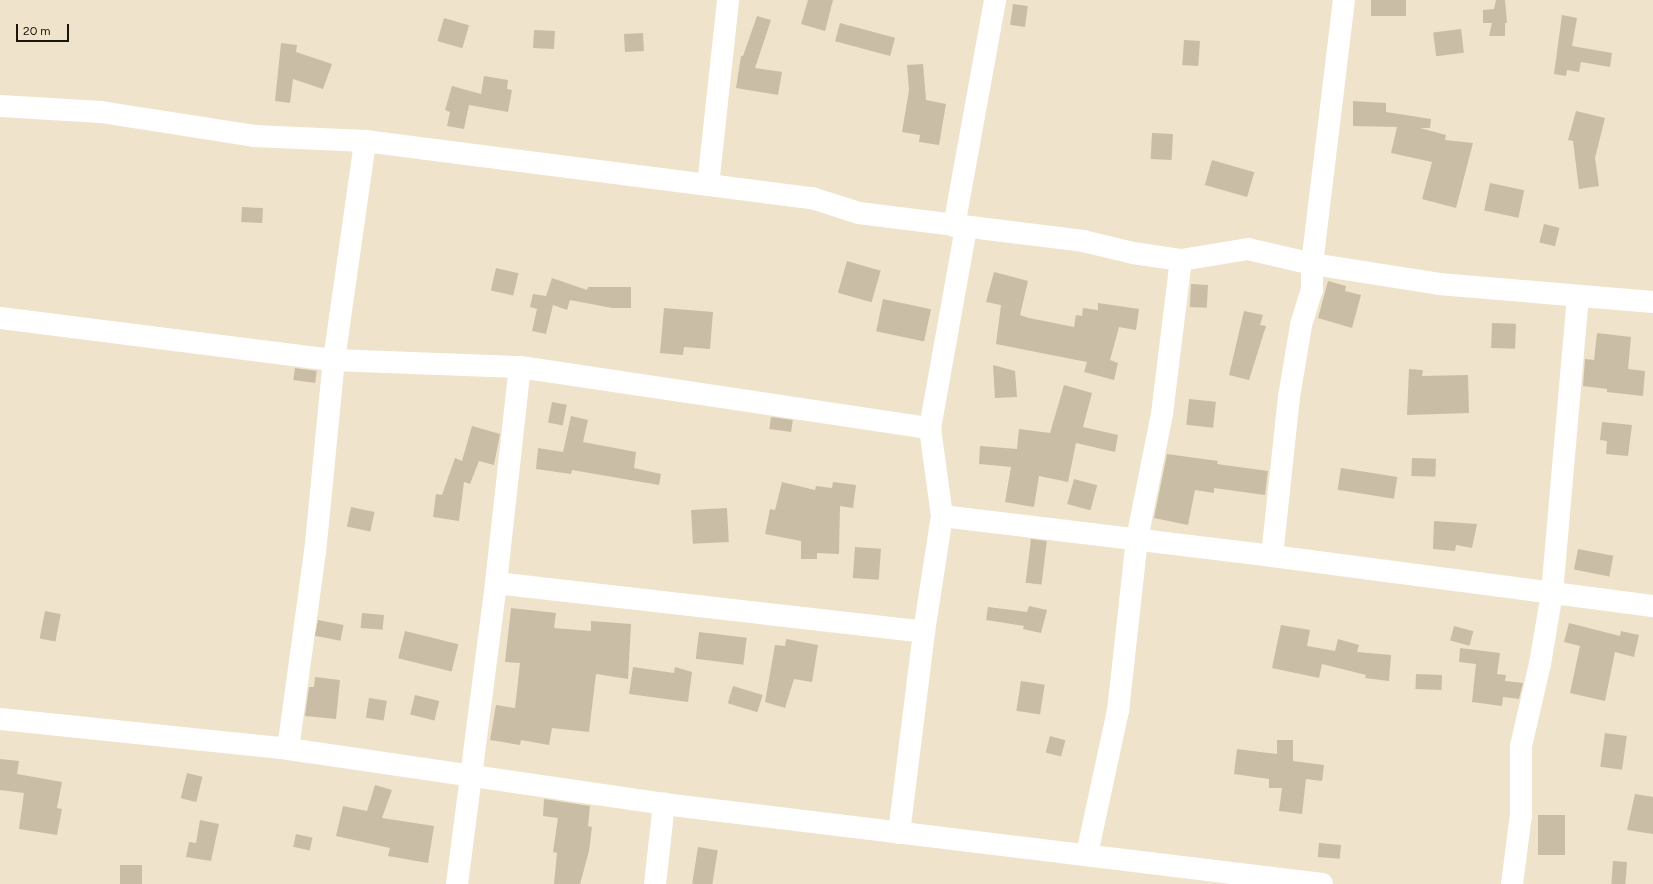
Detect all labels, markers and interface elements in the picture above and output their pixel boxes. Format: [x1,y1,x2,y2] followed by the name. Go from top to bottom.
[18,16,71,42] scale bar
[23,24,51,38] text: 20 m

